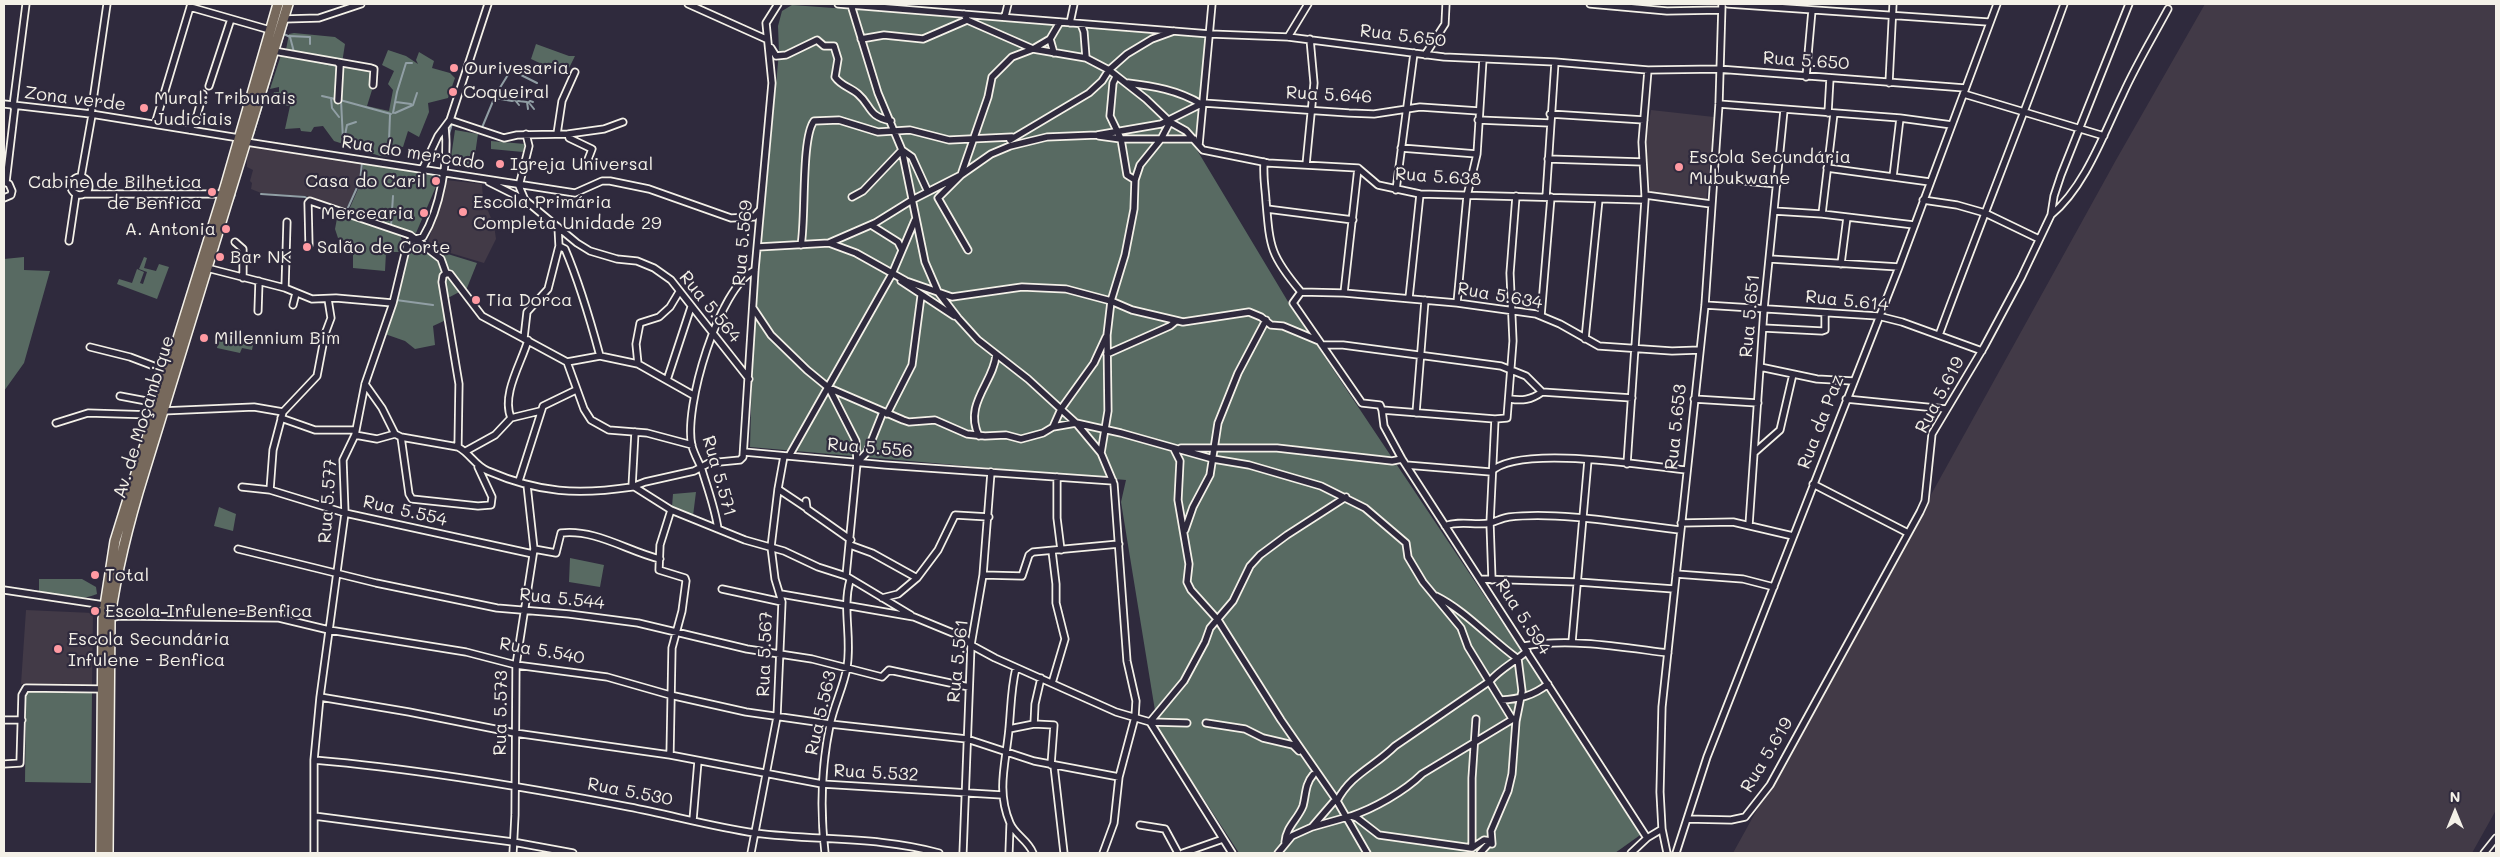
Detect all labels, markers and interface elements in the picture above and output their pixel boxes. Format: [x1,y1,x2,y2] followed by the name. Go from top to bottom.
[1359,20,1447,52] street label: Rua 5.650
[1762,47,1850,75] street label: Rua 5.650
[464,57,569,79] place label: Ourivesaria
[448,62,460,74] marker: Ourivesaria
[463,81,549,103] place label: Coqueiral
[23,82,127,116] street label: Zona verde
[1285,82,1373,108] street label: Rua 5.646
[447,86,459,98] marker: Coqueiral
[154,87,296,130] place label: Mural: Tribunais Judiciais
[138,102,150,114] marker: Mural: Tribunais Judiciais
[340,131,486,175] street label: Rua do mercado
[1689,146,1851,188] place label: Escola Secundária Mubukwane
[510,153,653,175] place label: Igreja Universal
[494,158,506,170] marker: Igreja Universal
[1673,161,1685,173] marker: Escola Secundária Mubukwane
[1394,163,1482,191] street label: Rua 5.638
[305,170,426,192] place label: Casa do Caril
[28,171,202,213] place label: Cabine de Bilhetica de Benfica
[430,175,442,187] marker: Casa do Caril
[206,186,218,198] marker: Cabine de Bilhetica de Benfica
[473,191,662,233] place label: Escola Primária Completa Unidade 29
[728,199,758,287] street label: Rua 5.569
[321,202,414,224] place label: Mercearia
[457,206,469,218] marker: Escola Primária Completa Unidade 29
[418,207,430,219] marker: Mercearia
[125,218,216,240] place label: A. Antonia
[220,223,232,235] marker: A. Antonia
[317,236,450,258] place label: Salão de Corte
[301,241,313,253] marker: Salão de Corte
[230,246,291,268] place label: Bar NK
[214,251,226,263] marker: Bar NK
[675,267,745,347] street label: Rua 5.564
[1736,273,1764,359] street label: Rua 5.651
[1456,278,1544,314] street label: Rua 5.634
[1804,286,1890,316] street label: Rua 5.614
[486,289,572,311] place label: Tia Dorca
[470,294,482,306] marker: Tia Dorca
[214,327,340,349] place label: Millennium Bim
[198,332,210,344] marker: Millennium Bim
[109,333,179,501] street label: Av. de Moçambique
[1911,353,1969,437] street label: Rua 5.619
[1793,372,1849,472] street label: Rua da Paz
[1661,383,1691,471] street label: Rua 5.653
[697,433,741,519] street label: Rua 5.571
[826,433,914,463] street label: Rua 5.556
[314,458,342,544] street label: Rua 5.577
[361,491,449,531] street label: Rua 5.554
[105,564,149,586] place label: Total
[89,569,101,581] marker: Total
[1491,575,1555,659] street label: Rua 5.594
[518,584,606,614] street label: Rua 5.544
[105,600,312,622] place label: Escola Infulene-Benfica
[89,605,101,617] marker: Escola Infulene-Benfica
[753,611,777,697] street label: Rua 5.567
[943,618,973,704] street label: Rua 5.561
[68,628,230,670] place label: Escola Secundária Infulene - Benfica
[498,633,586,669] street label: Rua 5.540
[52,643,64,655] marker: Escola Secundária Infulene - Benfica
[801,669,841,757] street label: Rua 5.563
[489,670,513,756] street label: Rua 5.573
[1736,714,1798,796] street label: Rua 5.619
[833,760,919,786] street label: Rua 5.532
[586,773,674,811] street label: Rua 5.530
[2430,787,2480,837] north arrow
[2450,787,2460,806] text: N

